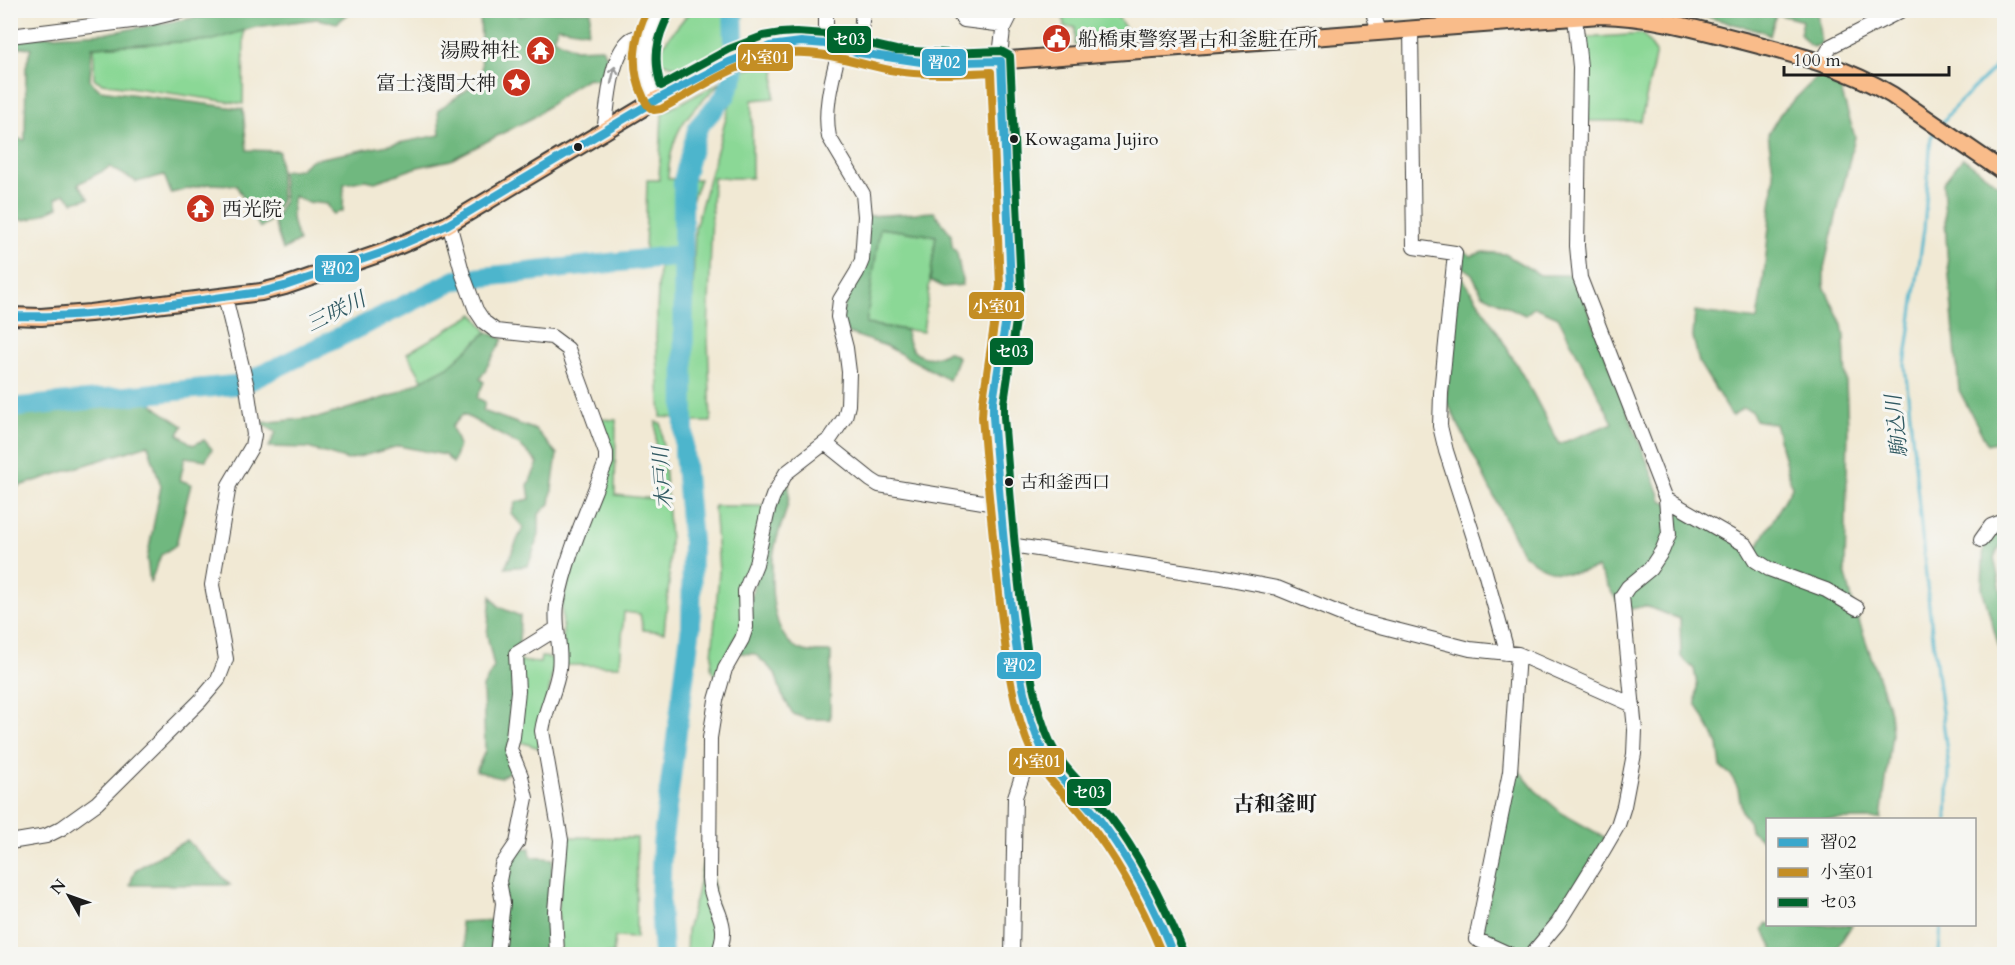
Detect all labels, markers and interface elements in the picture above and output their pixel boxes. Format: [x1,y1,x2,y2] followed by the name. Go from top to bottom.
[1041,23,1073,55] public building icon: 船橋東警察署古和釜駐在所
[826,25,872,54] line badge: セ03
[1078,26,1318,53] place label: 船橋東警察署古和釜駐在所
[833,29,865,51] text: セ03
[525,34,557,66] temple icon: 湯殿神社
[440,37,520,64] place label: 湯殿神社
[1784,39,1949,77] scale bar
[737,43,794,72] line badge: 小室01
[741,47,789,69] text: 小室01
[921,48,967,77] line badge: 習02
[1793,48,1841,73] text: 100 m
[928,52,960,74] text: 習02
[608,66,619,86] one-way arrow
[501,67,533,99] place icon: 富士淺間大神
[376,70,496,97] place label: 富士淺間大神
[1025,127,1159,152] place label: Kowagama Jujiro
[1008,133,1020,145] marker: Kowagama Jujiro
[572,141,584,153] unlabelled marker
[185,193,217,225] temple icon: 西光院
[222,196,282,223] place label: 西光院
[314,254,360,283] line badge: 習02
[321,258,353,280] text: 習02
[301,284,372,339] water label: 三咲川
[968,291,1025,320] line badge: 小室01
[973,296,1021,318] text: 小室01
[989,337,1034,366] line badge: セ03
[996,341,1028,363] text: セ03
[1879,391,1915,459] water label: 駒込川
[646,444,680,510] water label: 木戸川
[1020,470,1110,495] place label: 古和釜西口
[1003,476,1015,488] marker: 古和釜西口
[996,651,1042,680] line badge: 習02
[1003,655,1035,677] text: 習02
[1008,747,1065,776] line badge: 小室01
[1013,751,1061,773] text: 小室01
[1066,778,1112,807] line badge: セ03
[1073,782,1105,804] text: セ03
[1233,790,1317,819] district label: 古和釜町
[1766,818,1976,926] legend
[1820,830,1856,855] text: 習02
[1820,860,1874,885] text: 小室01
[39,866,99,926] north arrow
[45,875,71,899] text: N
[1820,890,1856,915] text: セ03

